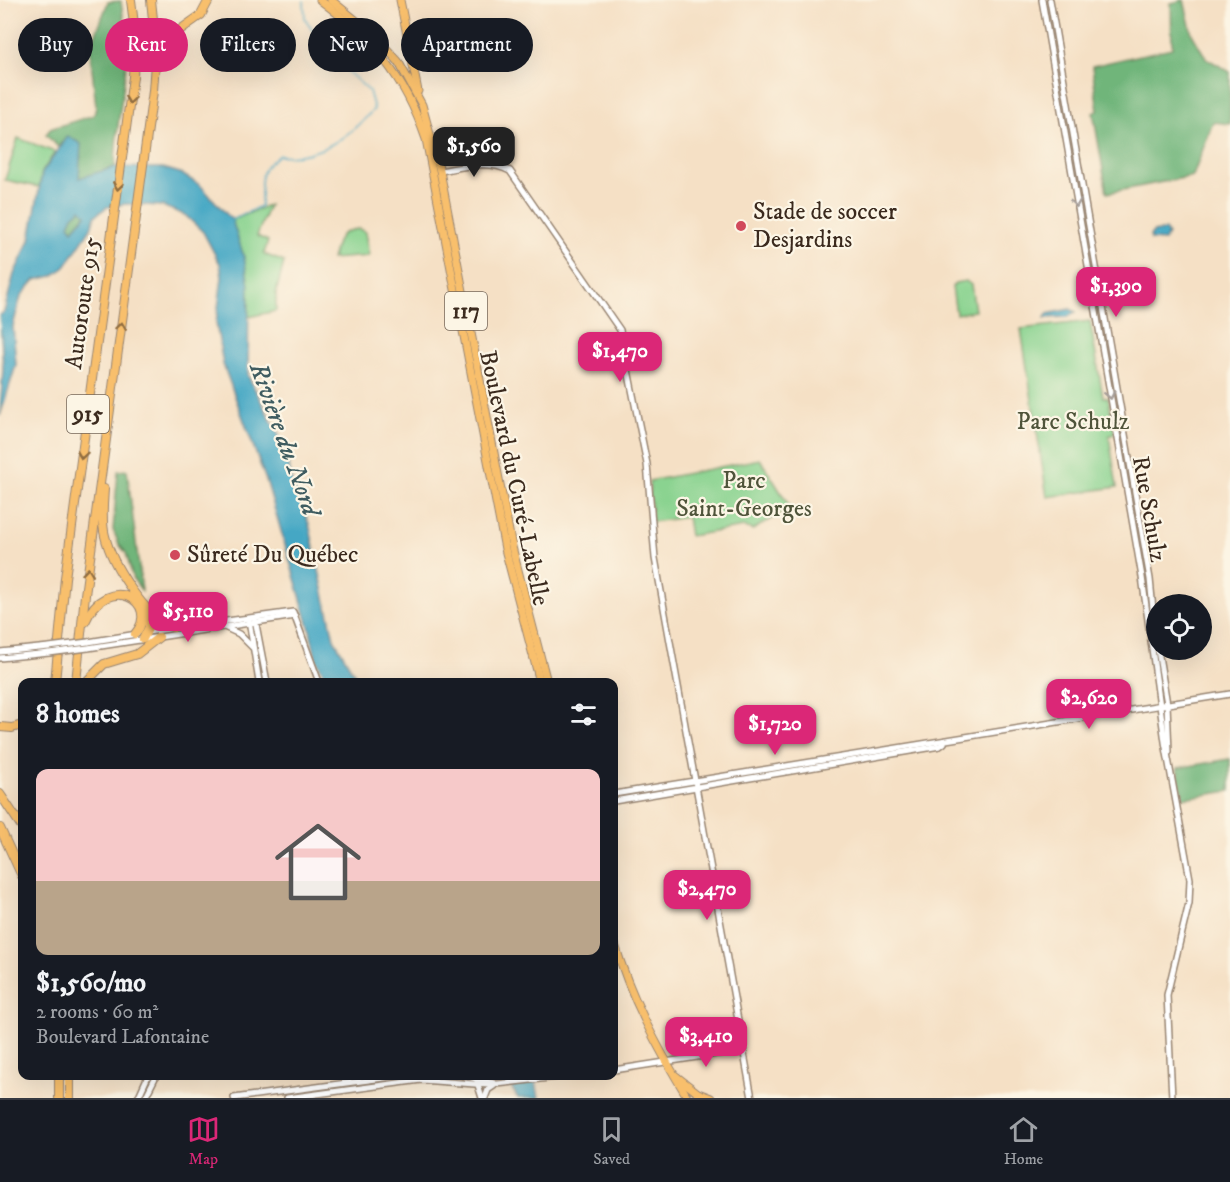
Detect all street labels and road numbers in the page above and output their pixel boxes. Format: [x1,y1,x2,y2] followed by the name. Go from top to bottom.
[59,235,107,371] street label: Autoroute 915
[445,292,487,330] road number: 117
[472,348,556,608] street label: Boulevard du Curé-Labelle
[67,395,109,433] road number: 915
[1125,454,1173,565] street label: Rue Schulz

